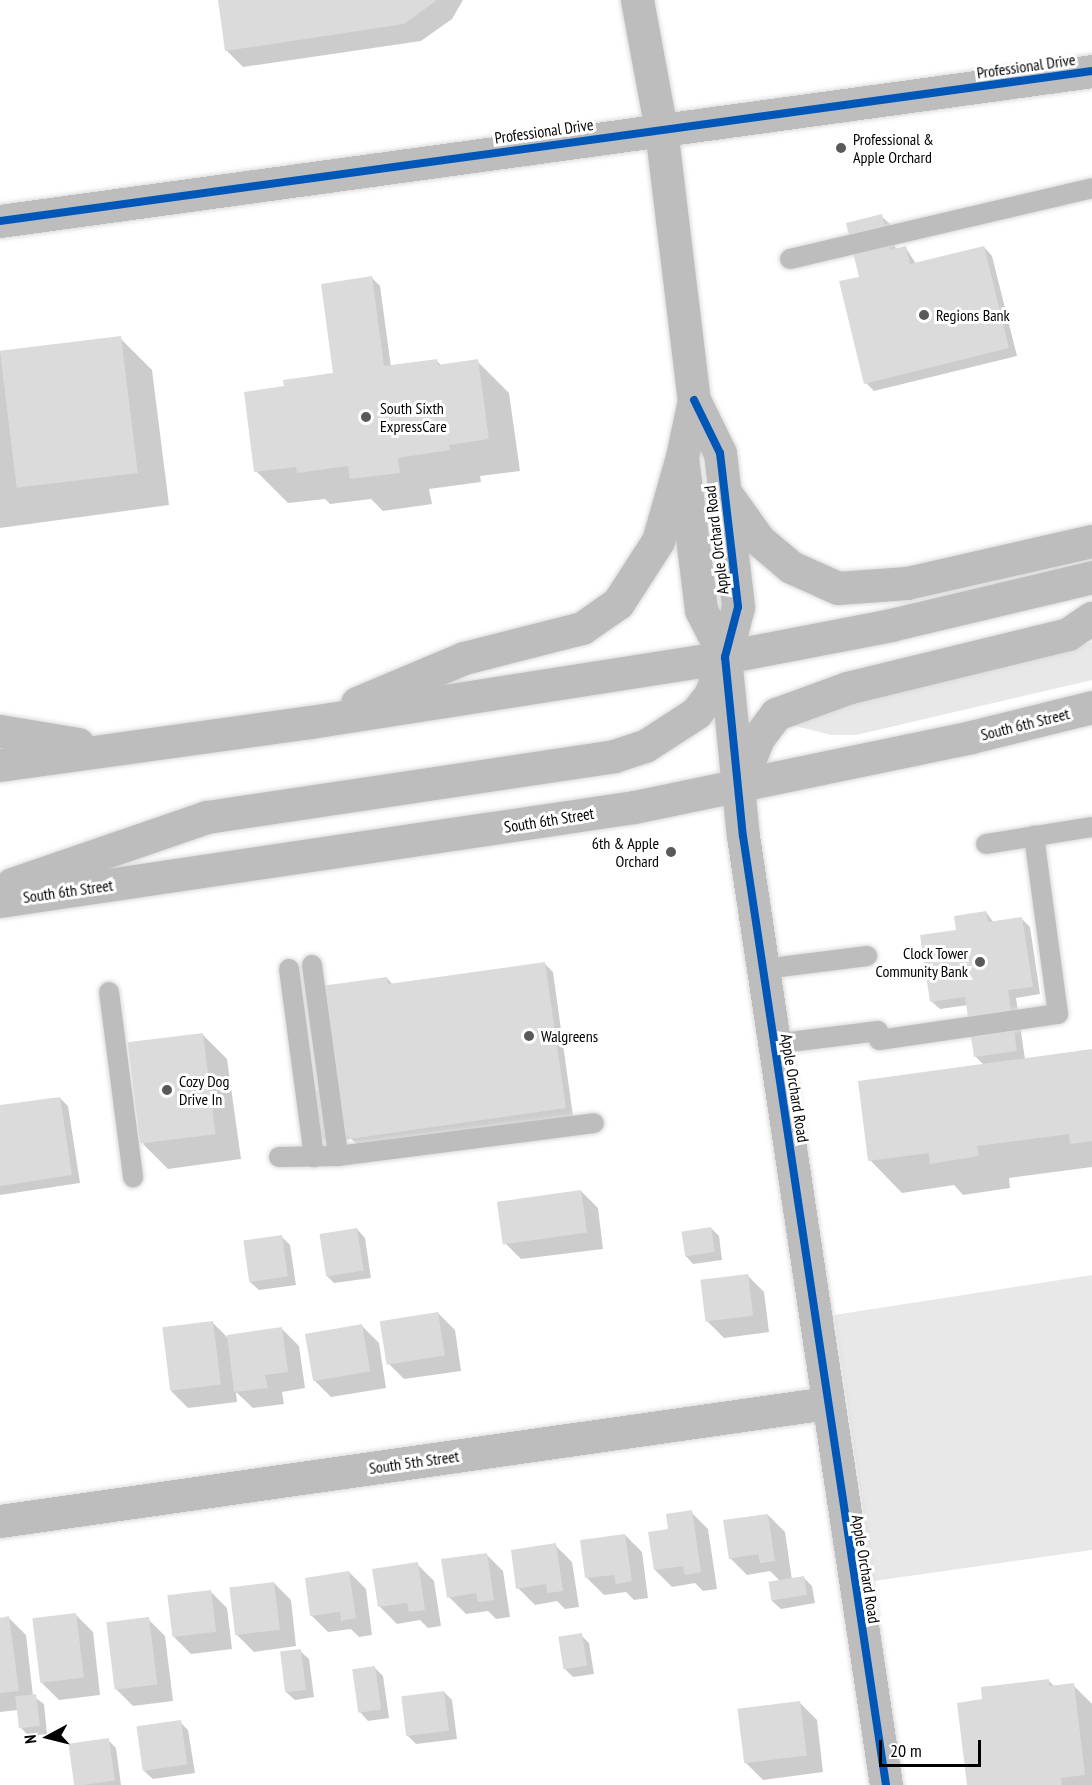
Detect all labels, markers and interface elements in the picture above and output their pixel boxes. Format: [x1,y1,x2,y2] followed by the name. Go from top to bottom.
[975,50,1077,82] street label: Professional Drive
[493,115,595,147] street label: Professional Drive
[853,129,934,167] place label: Professional & Apple Orchard
[834,141,848,155] marker: Professional & Apple Orchard
[936,305,1010,325] place label: Regions Bank
[917,308,931,322] marker: Regions Bank
[380,398,447,436] place label: South Sixth ExpressCare
[357,408,375,426] marker: South Sixth ExpressCare
[700,484,732,596] street label: Apple Orchard Road
[979,704,1071,744] street label: South 6th Street
[503,803,595,837] street label: South 6th Street
[591,833,659,871] place label: 6th & Apple Orchard
[664,845,678,859] marker: 6th & Apple Orchard
[22,875,114,907] street label: South 6th Street
[875,943,968,981] place label: Clock Tower Community Bank
[973,955,987,969] marker: Clock Tower Community Bank
[541,1026,598,1046] place label: Walgreens
[522,1029,536,1043] marker: Walgreens
[777,1032,813,1144] street label: Apple Orchard Road
[179,1071,230,1109] place label: Cozy Dog Drive In
[160,1083,174,1097] marker: Cozy Dog Drive In
[368,1446,460,1478] street label: South 5th Street
[848,1513,884,1625] street label: Apple Orchard Road
[18,1707,78,1767] north arrow
[882,1728,984,1766] scale bar
[20,1734,41,1745] text: N
[890,1739,922,1762] text: 20 m

